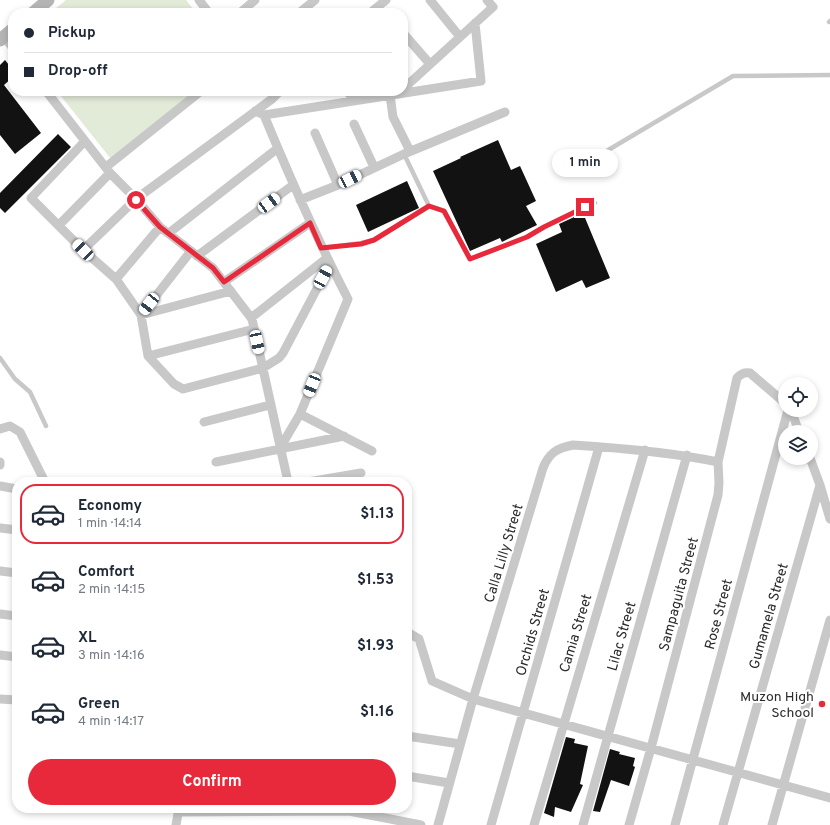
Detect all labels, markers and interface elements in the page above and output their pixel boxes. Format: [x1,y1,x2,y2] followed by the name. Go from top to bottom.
[48,24,96,43] text: Pickup
[48,62,108,81] text: Drop-off
[552,149,618,177] callout: 1 min
[569,155,601,171] text: 1 min
[337,168,363,190] car
[127,191,145,209] route start
[256,191,282,215] car
[576,198,594,216] route end
[70,237,96,263] car
[312,264,334,290] car
[137,291,161,317] car
[249,329,265,355] car
[302,372,322,398] car
[778,377,818,465] map controls
[778,377,818,417] button: locate
[778,425,818,465] button: layers
[30,496,66,532] icon: car
[78,497,142,516] text: Economy
[481,502,528,605] street label: Calla Lilly Street
[360,505,394,524] text: $1.13
[78,516,142,532] text: 1 min · 14:14
[656,536,703,653] street label: Sampaguita Street
[746,561,793,671] street label: Gumamela Street
[30,562,66,598] icon: car
[78,563,135,582] text: Comfort
[357,571,394,590] text: $1.53
[702,577,737,652] street label: Rose Street
[78,582,145,598] text: 2 min · 14:15
[513,587,554,678] street label: Orchids Street
[556,592,596,675] street label: Camia Street
[604,600,640,673] street label: Lilac Street
[30,628,66,664] icon: car
[78,629,96,648] text: XL
[357,637,394,656] text: $1.93
[78,648,145,664] text: 3 min · 14:16
[740,689,814,722] place label: Muzon High School
[30,694,66,730] icon: car
[78,695,120,714] text: Green
[817,699,827,709] marker: Muzon High School
[360,703,394,722] text: $1.16
[78,714,144,730] text: 4 min · 14:17
[28,759,396,805] button: Confirm

